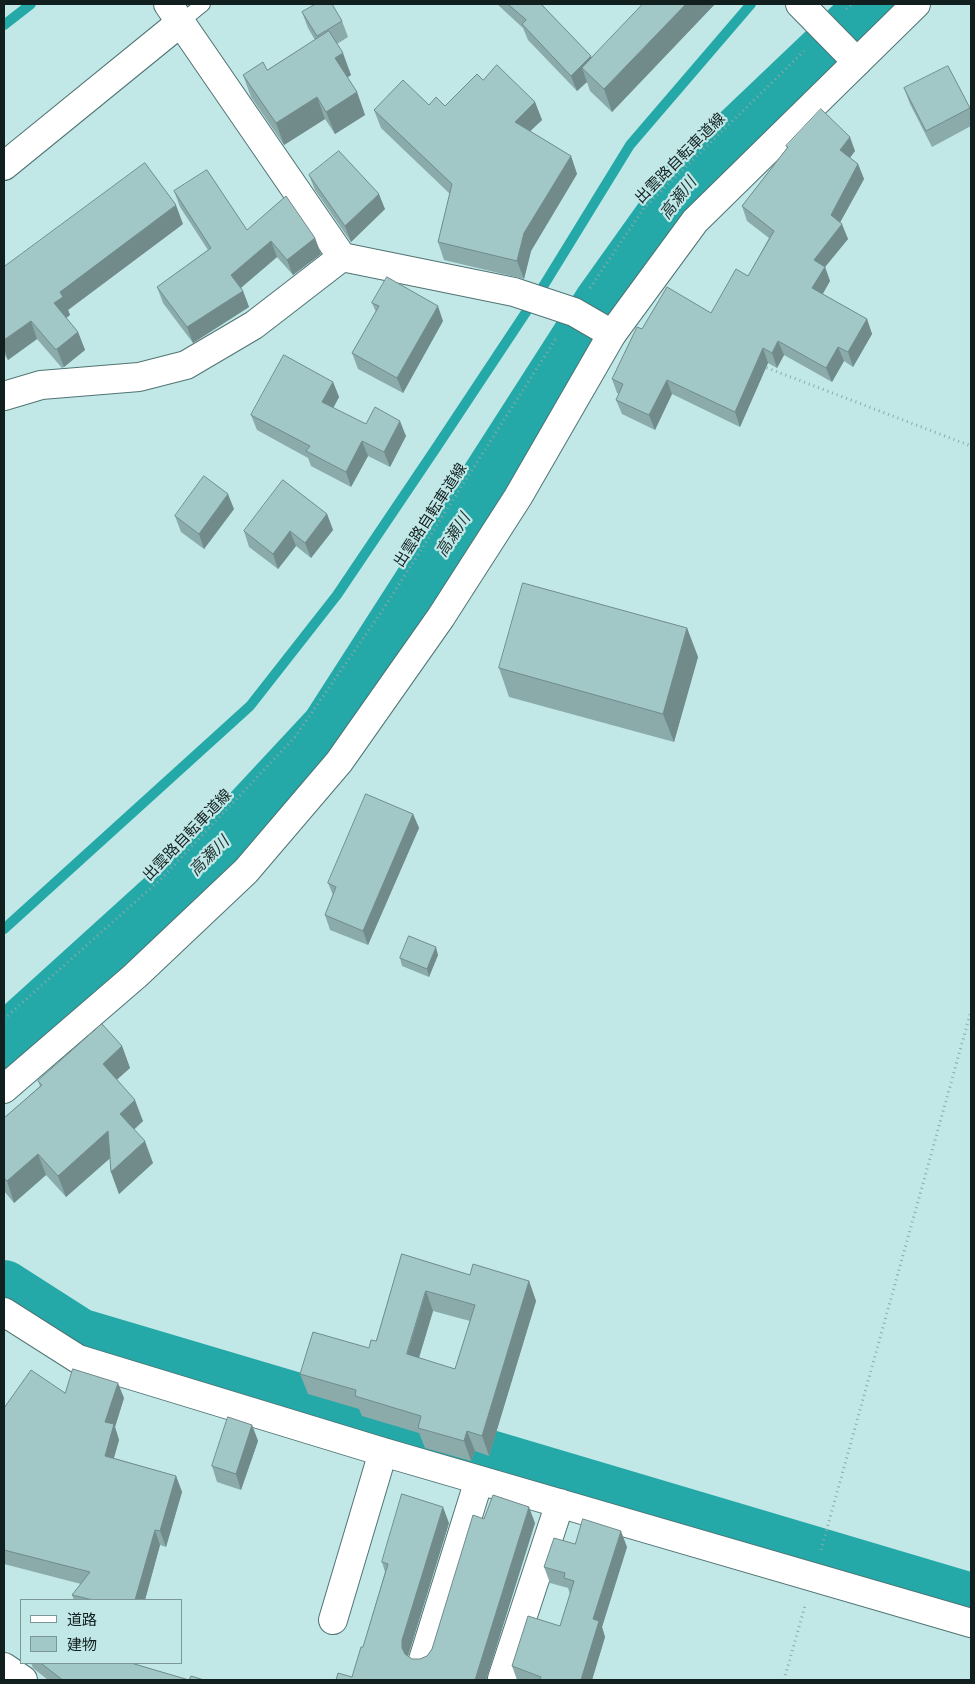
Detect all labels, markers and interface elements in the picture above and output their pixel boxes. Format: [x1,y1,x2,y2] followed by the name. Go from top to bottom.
[631,109,729,207] street label: 出雲路自転車道線
[656,173,700,223] water label: 高瀬川
[390,460,470,570] street label: 出雲路自転車道線
[432,510,474,560] water label: 高瀬川
[139,786,235,884] street label: 出雲路自転車道線
[185,832,233,880] water label: 高瀬川
[20,1599,182,1664] legend
[67,1611,97,1628] text: 道路
[67,1636,97,1653] text: 建物

